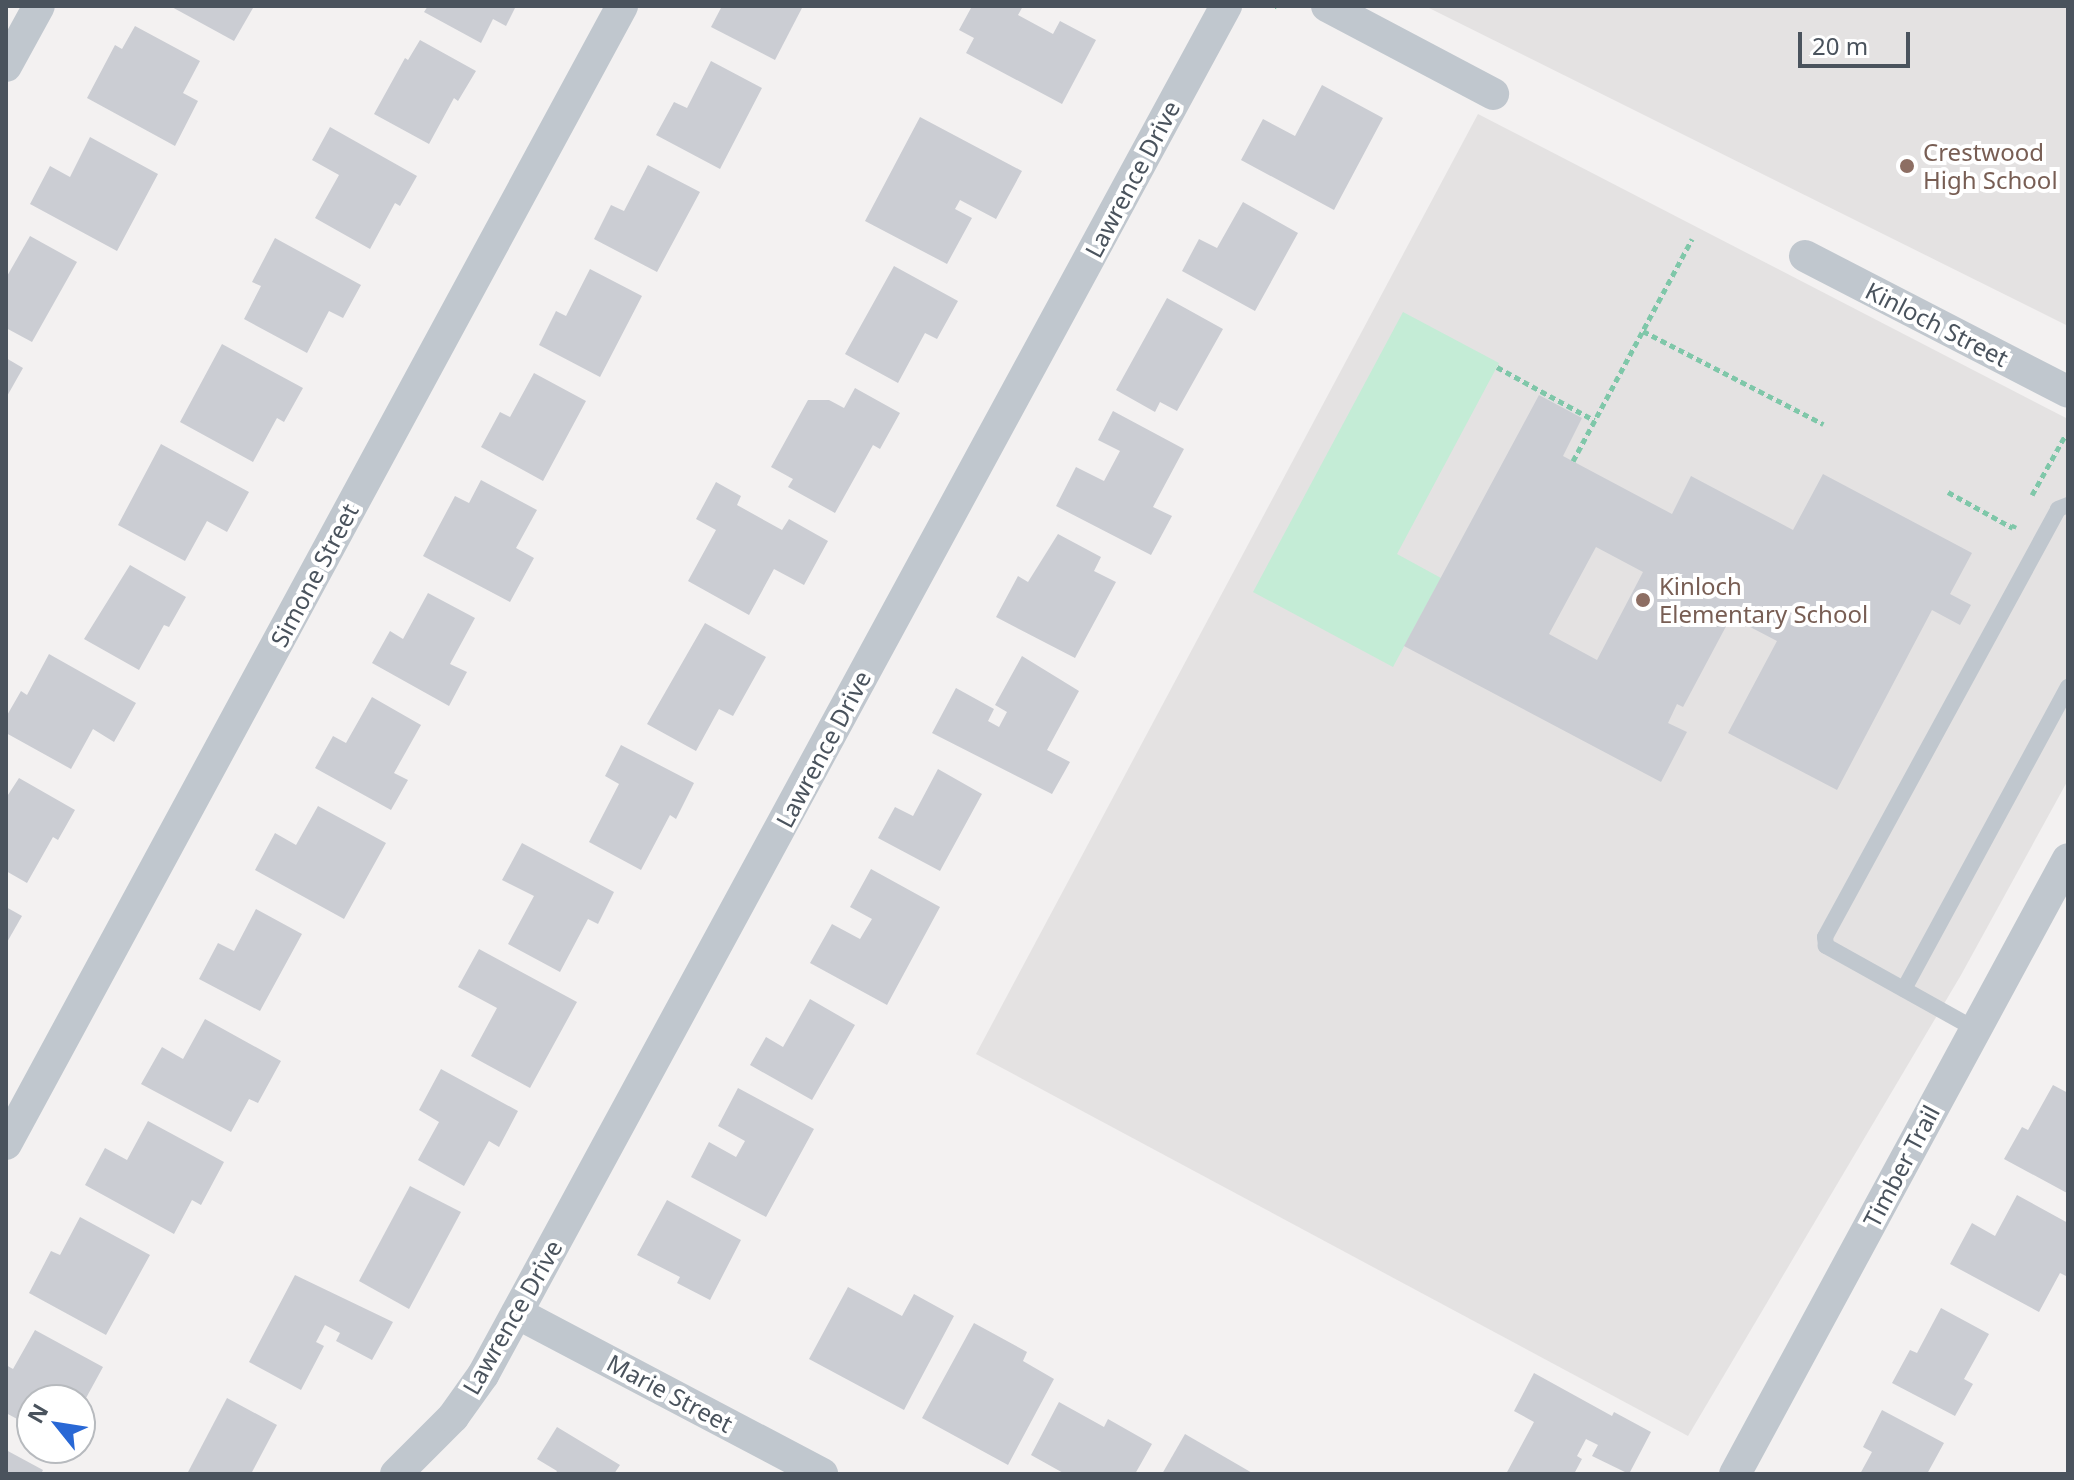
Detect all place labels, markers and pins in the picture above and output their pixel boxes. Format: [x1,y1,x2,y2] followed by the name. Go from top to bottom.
[1923,138,2058,194] place label: Crestwood High School
[1898,157,1916,175] marker: Crestwood High School
[1659,572,1868,628] place label: Kinloch Elementary School
[1634,591,1652,609] marker: Kinloch Elementary School

